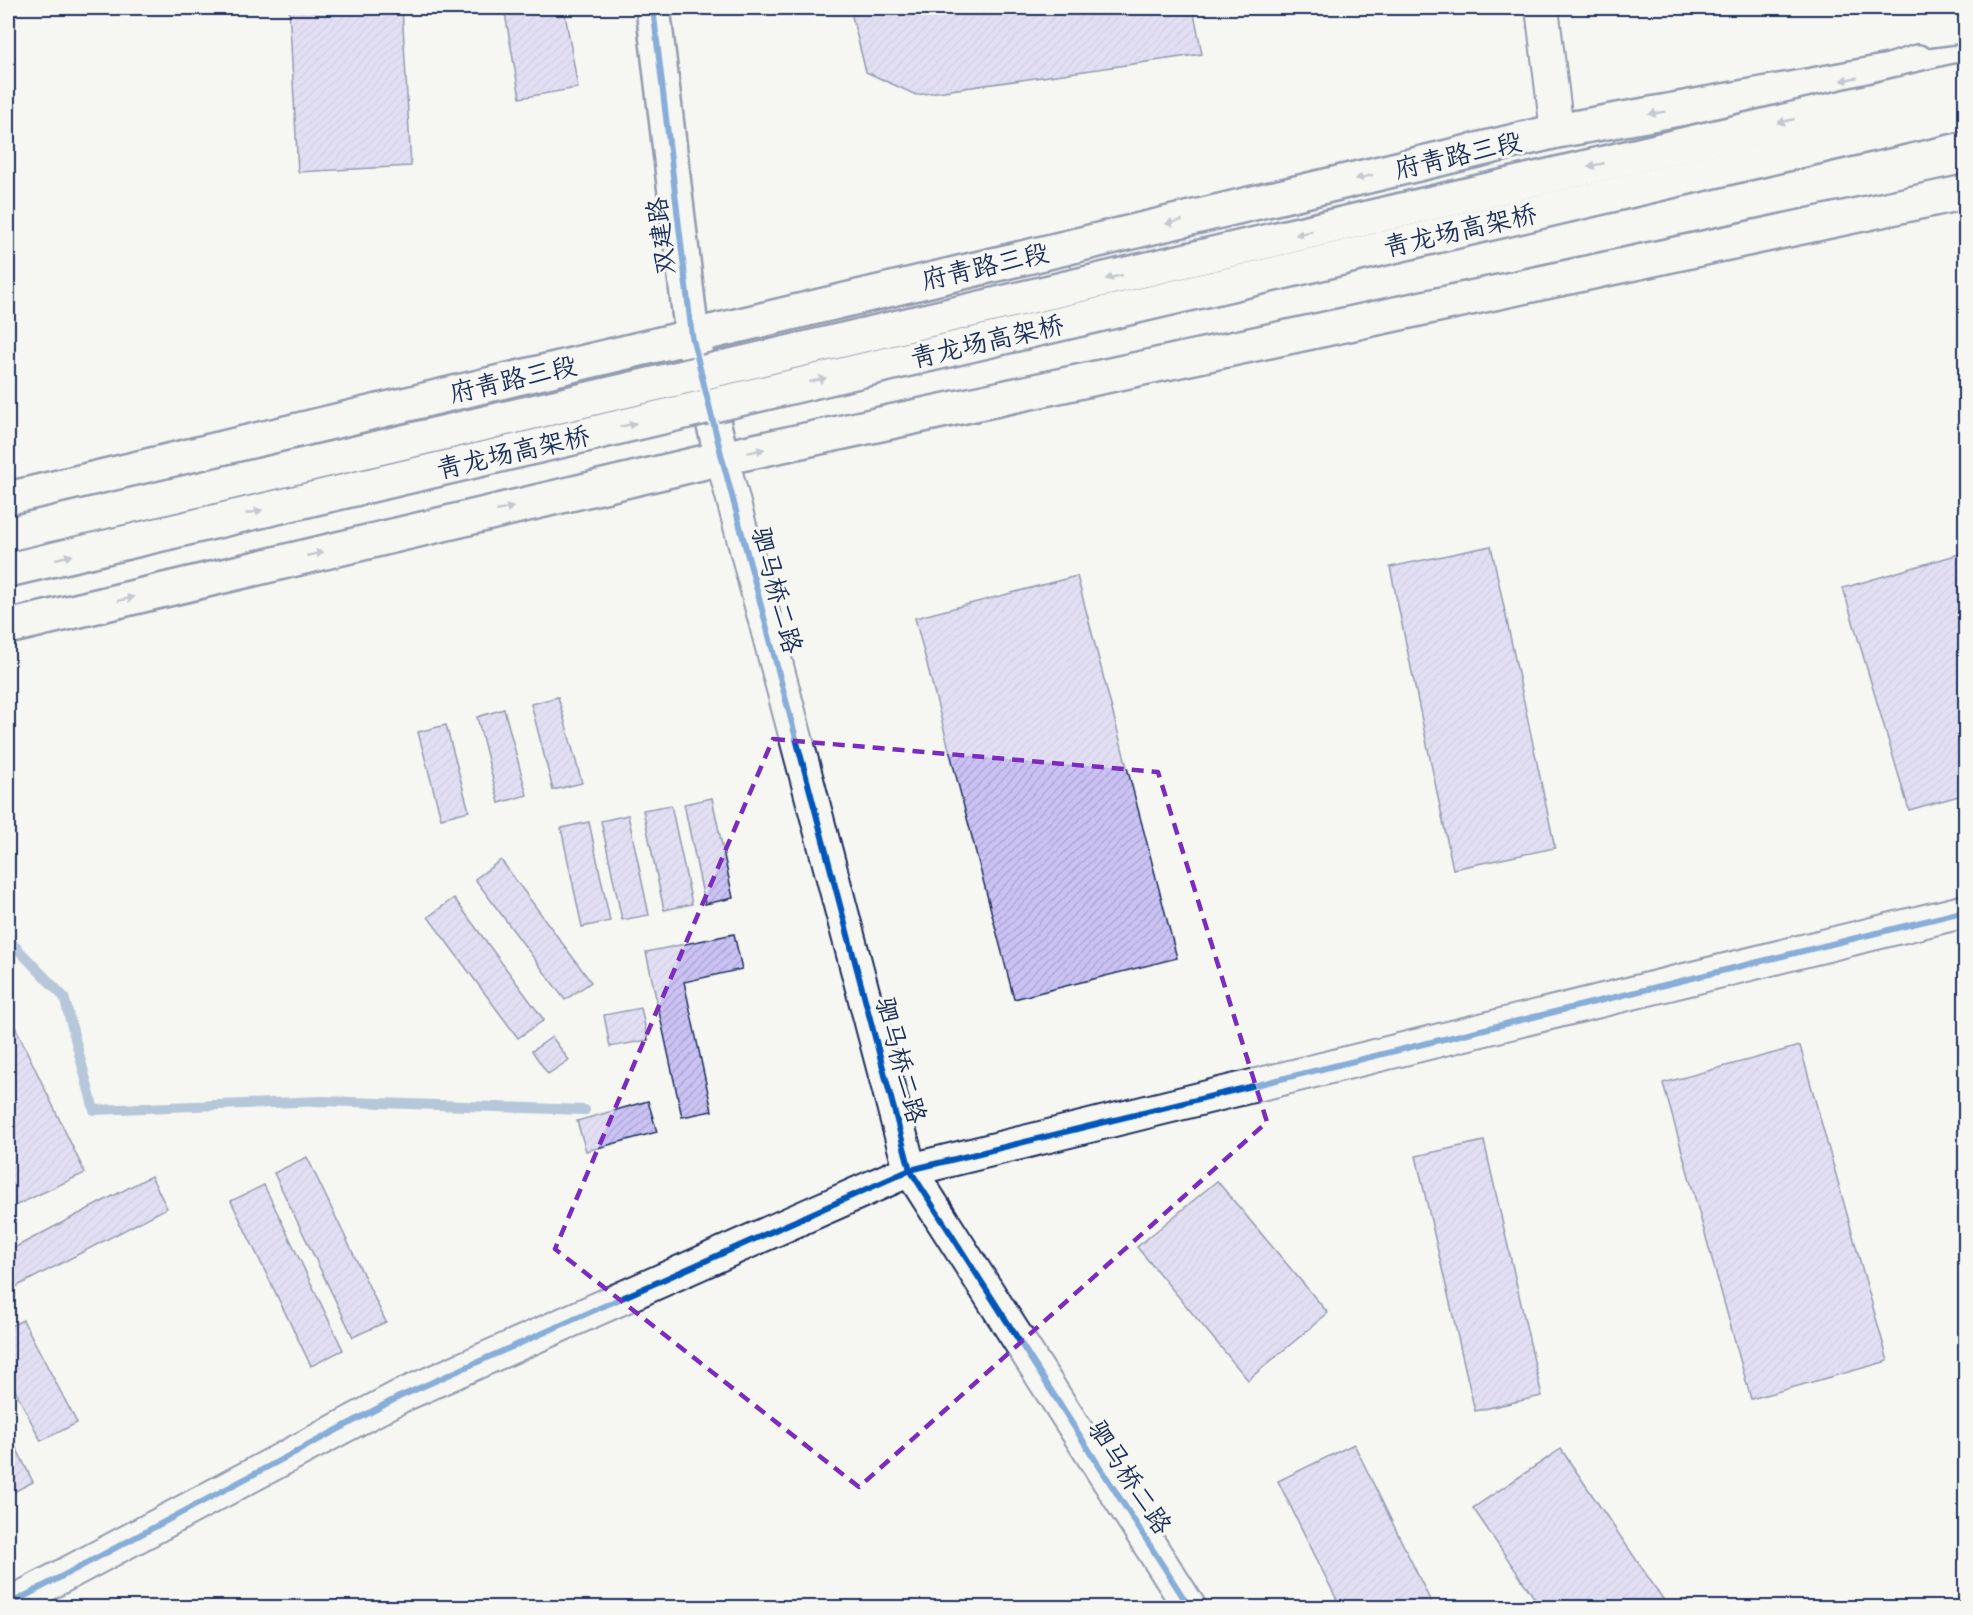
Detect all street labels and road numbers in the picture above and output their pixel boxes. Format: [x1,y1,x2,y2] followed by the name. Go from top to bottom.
[1391,125,1525,186] street label: 府青路三段
[640,195,683,277] street label: 双建路
[1380,197,1540,264] street label: 青龙场高架桥
[918,236,1052,297] street label: 府青路三段
[907,308,1067,375] street label: 青龙场高架桥
[446,349,580,410] street label: 府青路三段
[433,419,593,486] street label: 青龙场高架桥
[744,523,809,657] street label: 驷马桥二路
[868,993,933,1127] street label: 驷马桥二路
[1080,1414,1179,1541] street label: 驷马桥二路

